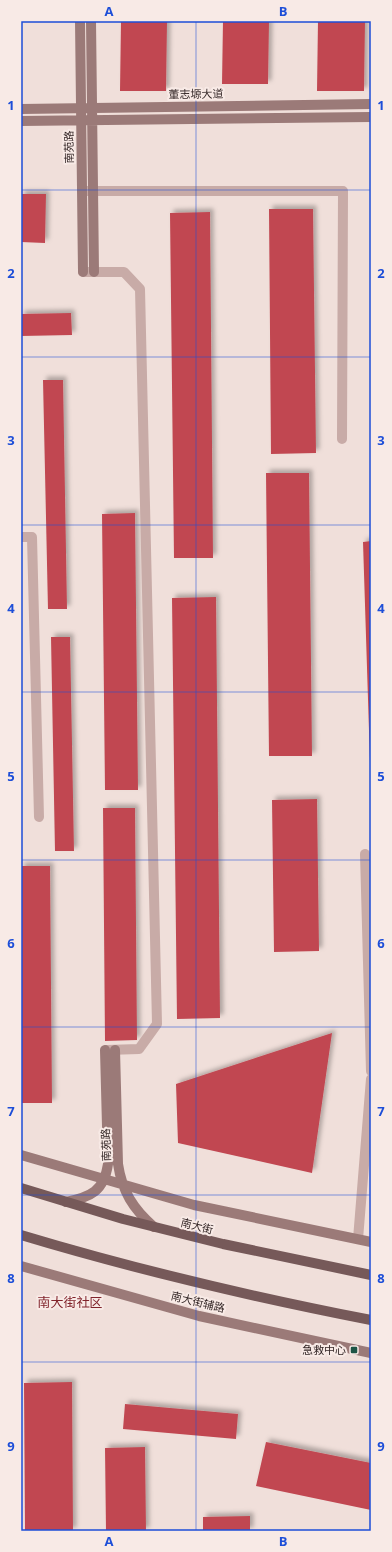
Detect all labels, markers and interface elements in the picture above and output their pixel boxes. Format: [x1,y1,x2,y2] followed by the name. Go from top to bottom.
[105,2,114,20] text: A
[279,2,288,20] text: B
[168,86,224,101] street label: 董志塬大道
[7,96,15,114] text: 1
[377,96,385,114] text: 1
[61,130,76,164] street label: 南苑路
[7,264,15,282] text: 2
[377,264,385,282] text: 2
[7,431,15,449] text: 3
[377,431,385,449] text: 3
[7,599,15,617] text: 4
[377,599,385,617] text: 4
[7,767,15,785] text: 5
[377,767,385,785] text: 5
[7,934,15,952] text: 6
[377,934,385,952] text: 6
[7,1102,15,1120] text: 7
[377,1102,385,1120] text: 7
[97,1128,114,1162] street label: 南苑路
[179,1214,215,1237] street label: 南大街
[7,1269,15,1287] text: 8
[377,1269,385,1287] text: 8
[170,1288,227,1315] street label: 南大街辅路
[37,1293,103,1311] district label: 南大街社区
[302,1342,346,1357] place label: 急救中心
[349,1345,359,1355] marker: 急救中心
[7,1437,15,1455] text: 9
[377,1437,385,1455] text: 9
[105,1532,114,1550] text: A
[279,1532,288,1550] text: B

